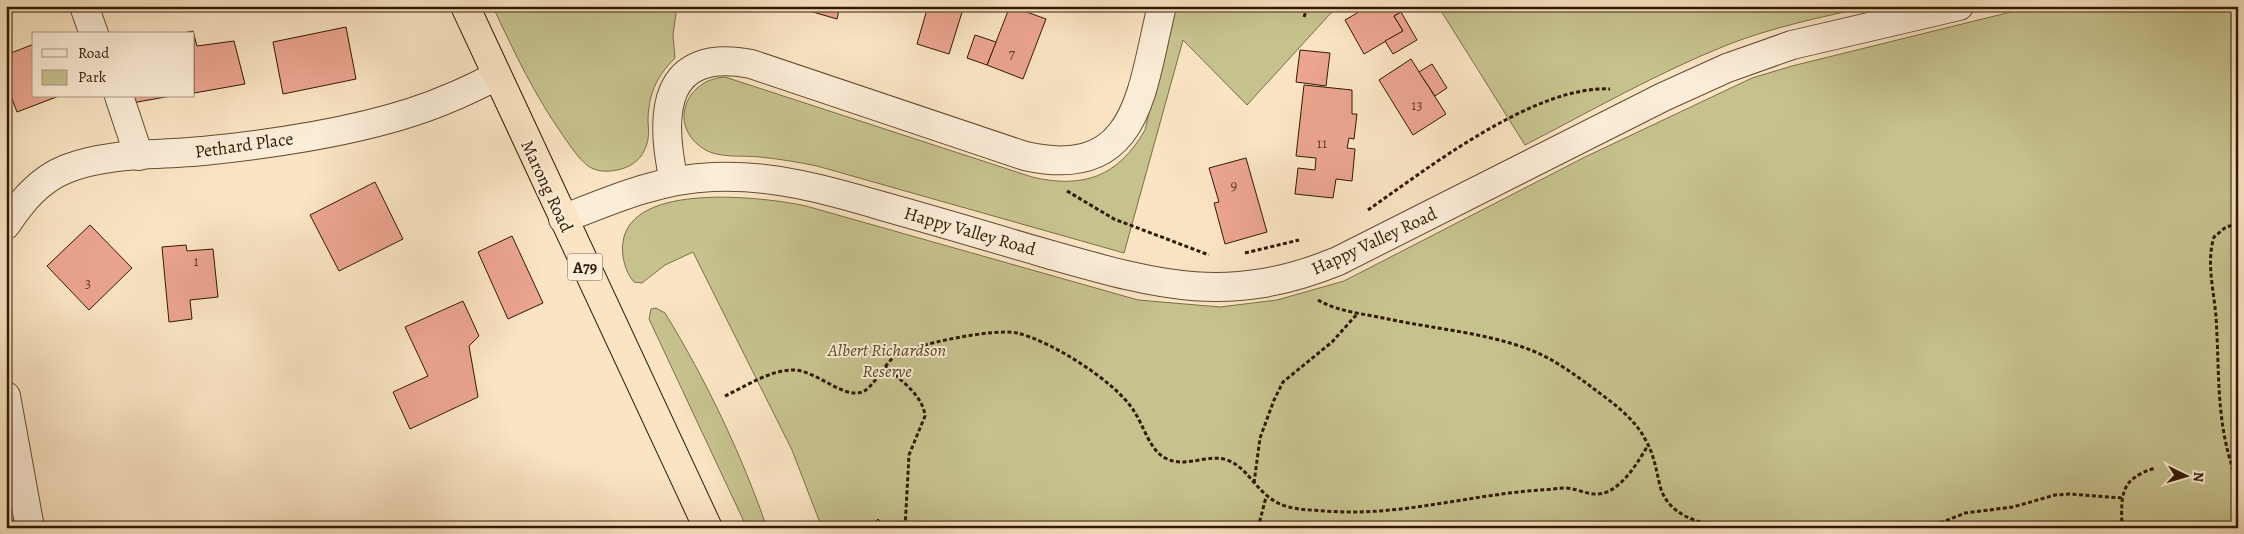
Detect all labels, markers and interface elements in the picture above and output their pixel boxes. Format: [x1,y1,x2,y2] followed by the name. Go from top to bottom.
[32,32,195,98] legend
[78,43,110,63] text: Road
[1009,44,1016,64] house number: 7
[78,67,107,87] text: Park
[1411,95,1423,115] house number: 13
[193,126,295,164] street label: Pethard Place
[1317,133,1327,153] house number: 11
[515,136,579,236] street label: Marong Road
[1231,175,1238,195] house number: 9
[901,201,1039,261] street label: Happy Valley Road
[1307,201,1441,281] street label: Happy Valley Road
[193,251,199,271] house number: 1
[568,253,602,280] road number: A79
[85,273,91,293] house number: 3
[827,338,946,383] park label: Albert Richardson Reserve
[2162,452,2212,502] north arrow
[2189,471,2208,483] text: N

